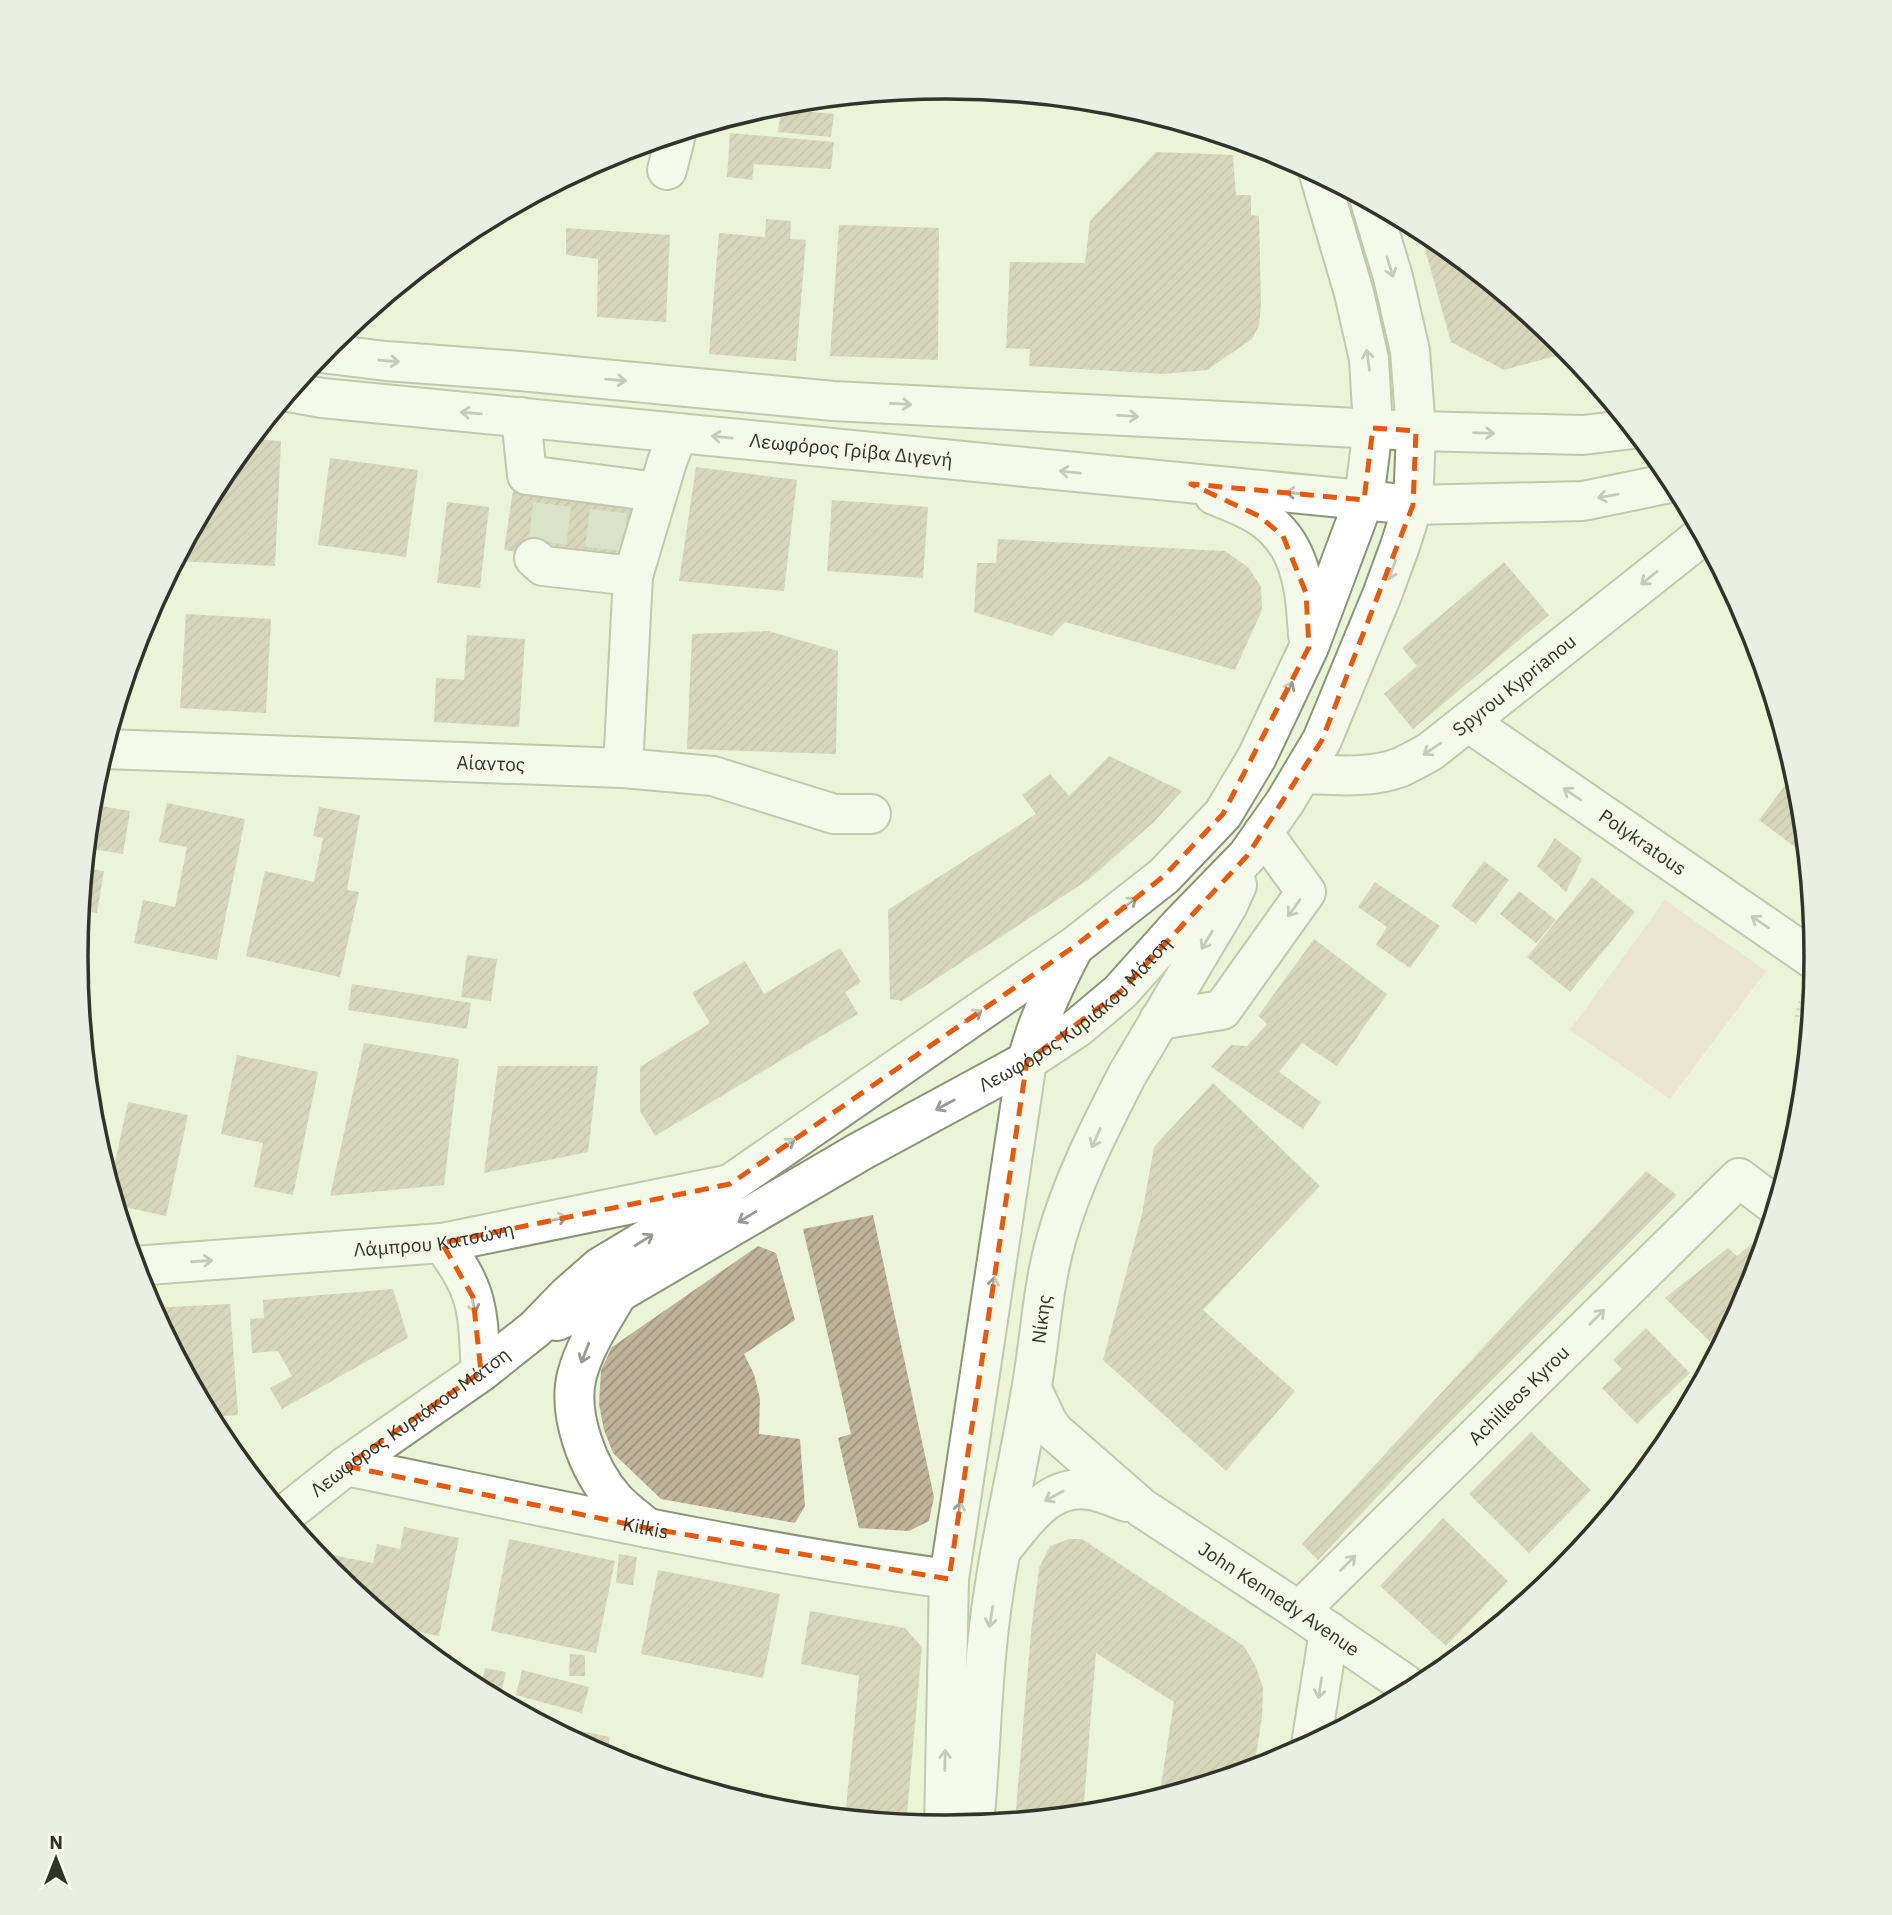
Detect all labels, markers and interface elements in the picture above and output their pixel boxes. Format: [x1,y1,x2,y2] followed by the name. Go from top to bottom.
[1384,255,1397,277] one-way arrow
[1362,349,1375,372] one-way arrow
[377,355,400,368] one-way arrow
[604,374,626,387] one-way arrow
[889,398,912,411] one-way arrow
[460,406,483,419] one-way arrow
[1117,409,1140,422] one-way arrow
[1473,426,1496,439] one-way arrow
[748,428,954,472] street label: Λεωφόρος Γρίβα Διγενή
[711,430,733,443] one-way arrow
[1059,465,1082,478] one-way arrow
[1286,486,1308,499] one-way arrow
[1597,490,1620,504] one-way arrow
[1384,558,1397,580] one-way arrow
[1641,570,1659,585] one-way arrow
[1448,629,1581,741] street label: Spyrou Kyprianou
[1282,681,1295,702] one-way arrow
[1423,742,1443,756] one-way arrow
[456,750,526,776] street label: Αίαντος
[1563,787,1583,801] one-way arrow
[1594,804,1691,880] street label: Polykratous
[1119,896,1137,911] one-way arrow
[1287,898,1302,917] one-way arrow
[1751,915,1770,929] one-way arrow
[1200,929,1214,949] one-way arrow
[974,931,1176,1097] street label: Λεωφόρος Κυριάκου Μάτση
[963,1009,982,1023] one-way arrow
[935,1099,956,1113] one-way arrow
[1089,1127,1102,1148] one-way arrow
[776,1138,795,1152] one-way arrow
[737,1210,757,1224] one-way arrow
[545,1212,568,1226] one-way arrow
[353,1217,516,1262] street label: Λάμπρου Κατσώνη
[634,1233,654,1247] one-way arrow
[190,1254,213,1267] one-way arrow
[987,1276,1000,1299] one-way arrow
[467,1291,480,1314] one-way arrow
[1026,1293,1056,1345] street label: Νίκης
[1588,1309,1605,1326] one-way arrow
[1463,1340,1574,1450] street label: Achilleos Kyrou
[578,1341,591,1363] one-way arrow
[305,1342,514,1502] street label: Λεωφόρος Κυριάκου Μάτση
[1045,1489,1065,1503] one-way arrow
[953,1501,966,1524] one-way arrow
[621,1511,671,1544] street label: Kilkis
[1194,1536,1364,1661] street label: John Kennedy Avenue
[1339,1554,1356,1571] one-way arrow
[984,1605,997,1628] one-way arrow
[1313,1676,1326,1699] one-way arrow
[939,1749,952,1772] one-way arrow
[21,1824,91,1894] north arrow
[49,1830,63,1854] text: N

